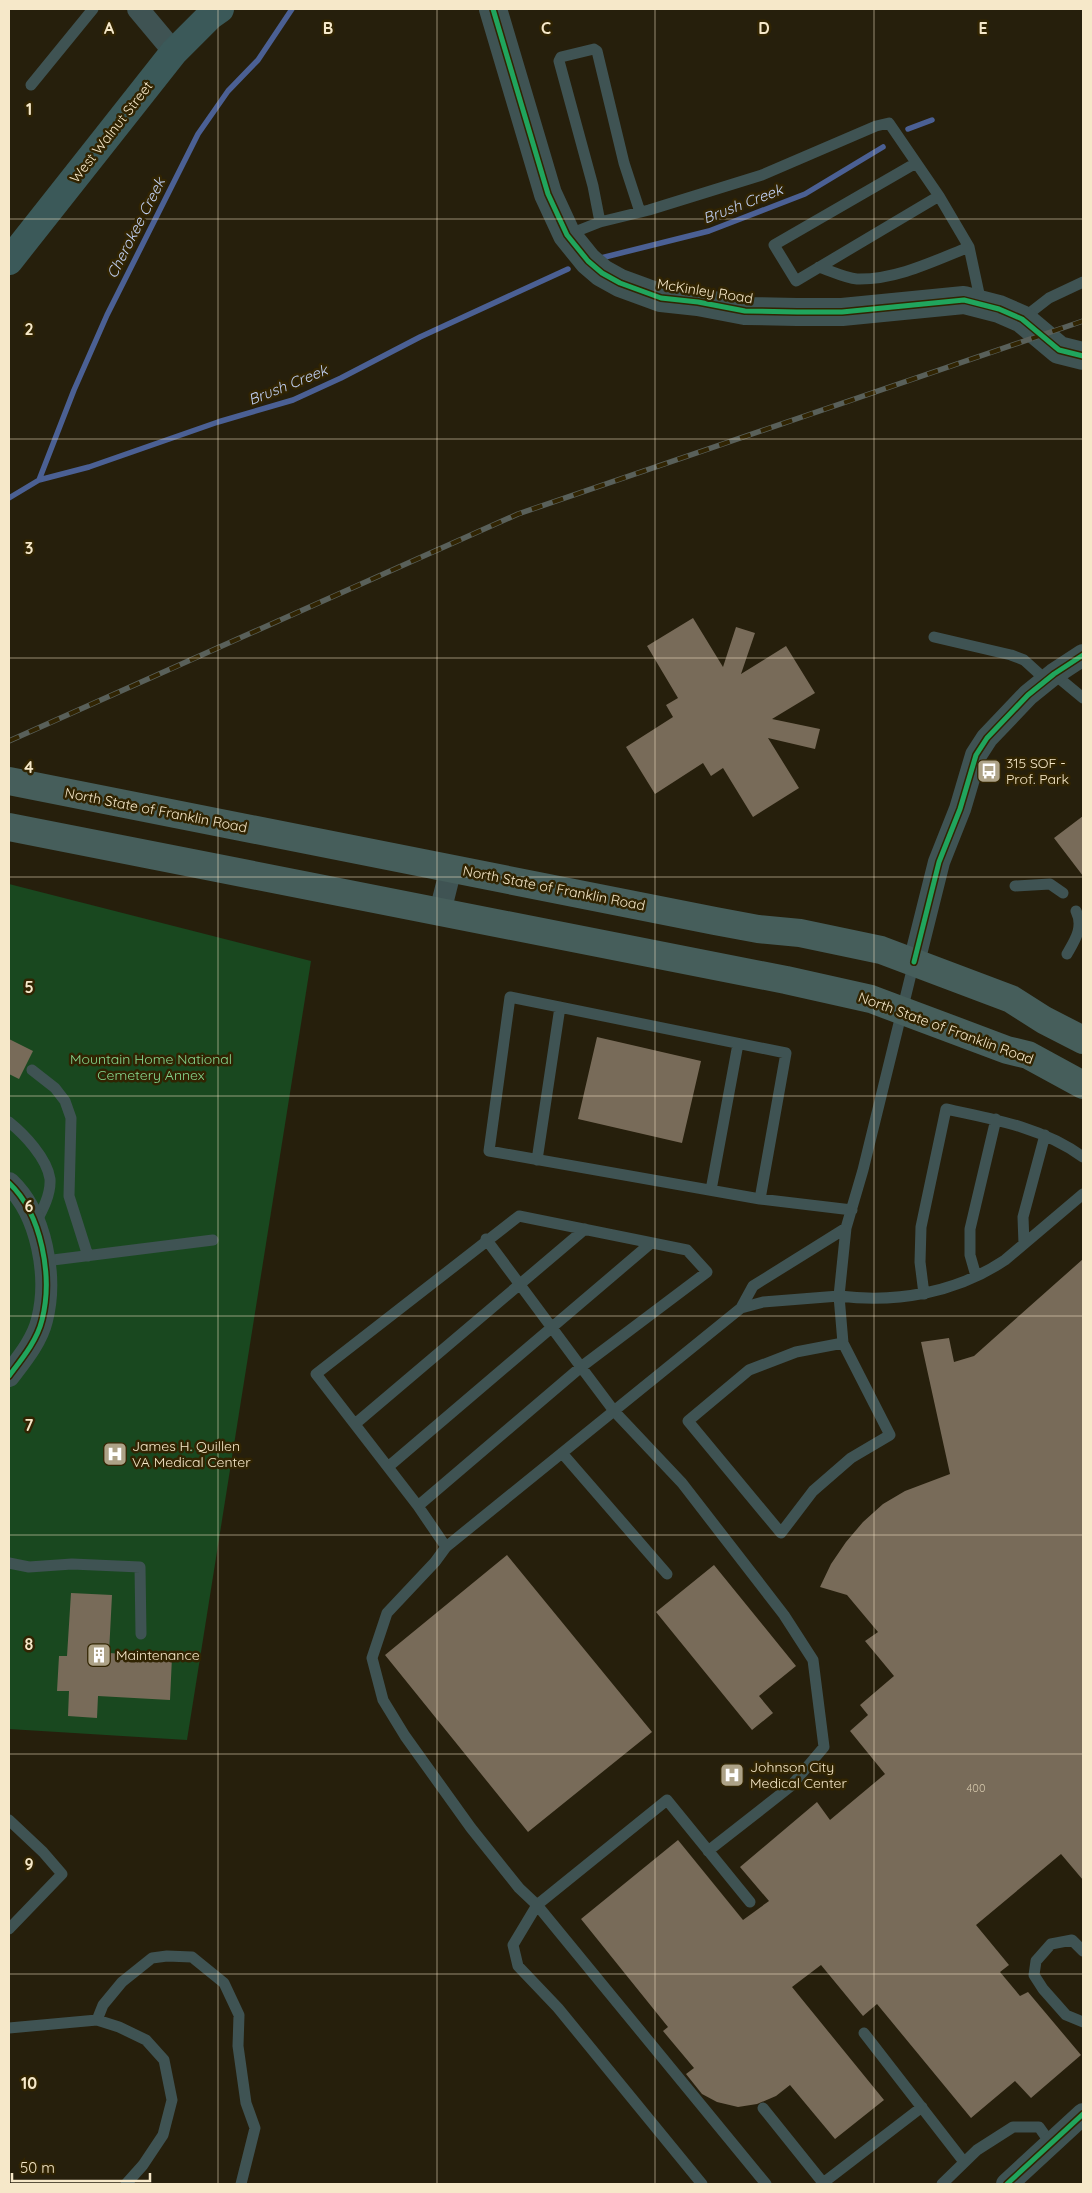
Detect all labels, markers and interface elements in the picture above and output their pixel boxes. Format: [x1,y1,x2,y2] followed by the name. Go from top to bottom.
[104,18,115,38] text: A
[323,18,333,38] text: B
[541,18,551,38] text: C
[758,18,770,38] text: D
[978,18,988,38] text: E
[66,77,157,187] street label: West Walnut Street
[26,99,32,119] text: 1
[102,173,170,281] water label: Cherokee Creek
[700,179,787,227] water label: Brush Creek
[656,275,754,307] street label: McKinley Road
[24,319,34,339] text: 2
[245,359,332,409] water label: Brush Creek
[25,538,33,558] text: 3
[1006,754,1069,788] place label: 315 SOF - Prof. Park
[24,757,34,777] text: 4
[976,758,1002,784] bus stop icon: 315 SOF - Prof. Park
[63,783,249,837] street label: North State of Franklin Road
[461,861,647,915] street label: North State of Franklin Road
[24,977,34,997] text: 5
[856,988,1036,1068] street label: North State of Franklin Road
[70,1050,232,1084] park label: Mountain Home National Cemetery Annex
[25,1196,34,1216] text: 6
[25,1415,34,1435] text: 7
[132,1437,251,1471] place label: James H. Quillen VA Medical Center
[102,1441,128,1467] hospital icon: James H. Quillen VA Medical Center
[25,1634,34,1654] text: 8
[86,1642,112,1668] building icon: Maintenance
[116,1646,200,1664] place label: Maintenance
[750,1758,847,1792] place label: Johnson City Medical Center
[719,1762,745,1788] hospital icon: Johnson City Medical Center
[967,1781,985,1795] house number: 400
[24,1854,34,1874] text: 9
[21,2073,37,2093] text: 10
[12,2150,150,2182] scale bar
[20,2158,55,2177] text: 50 m

